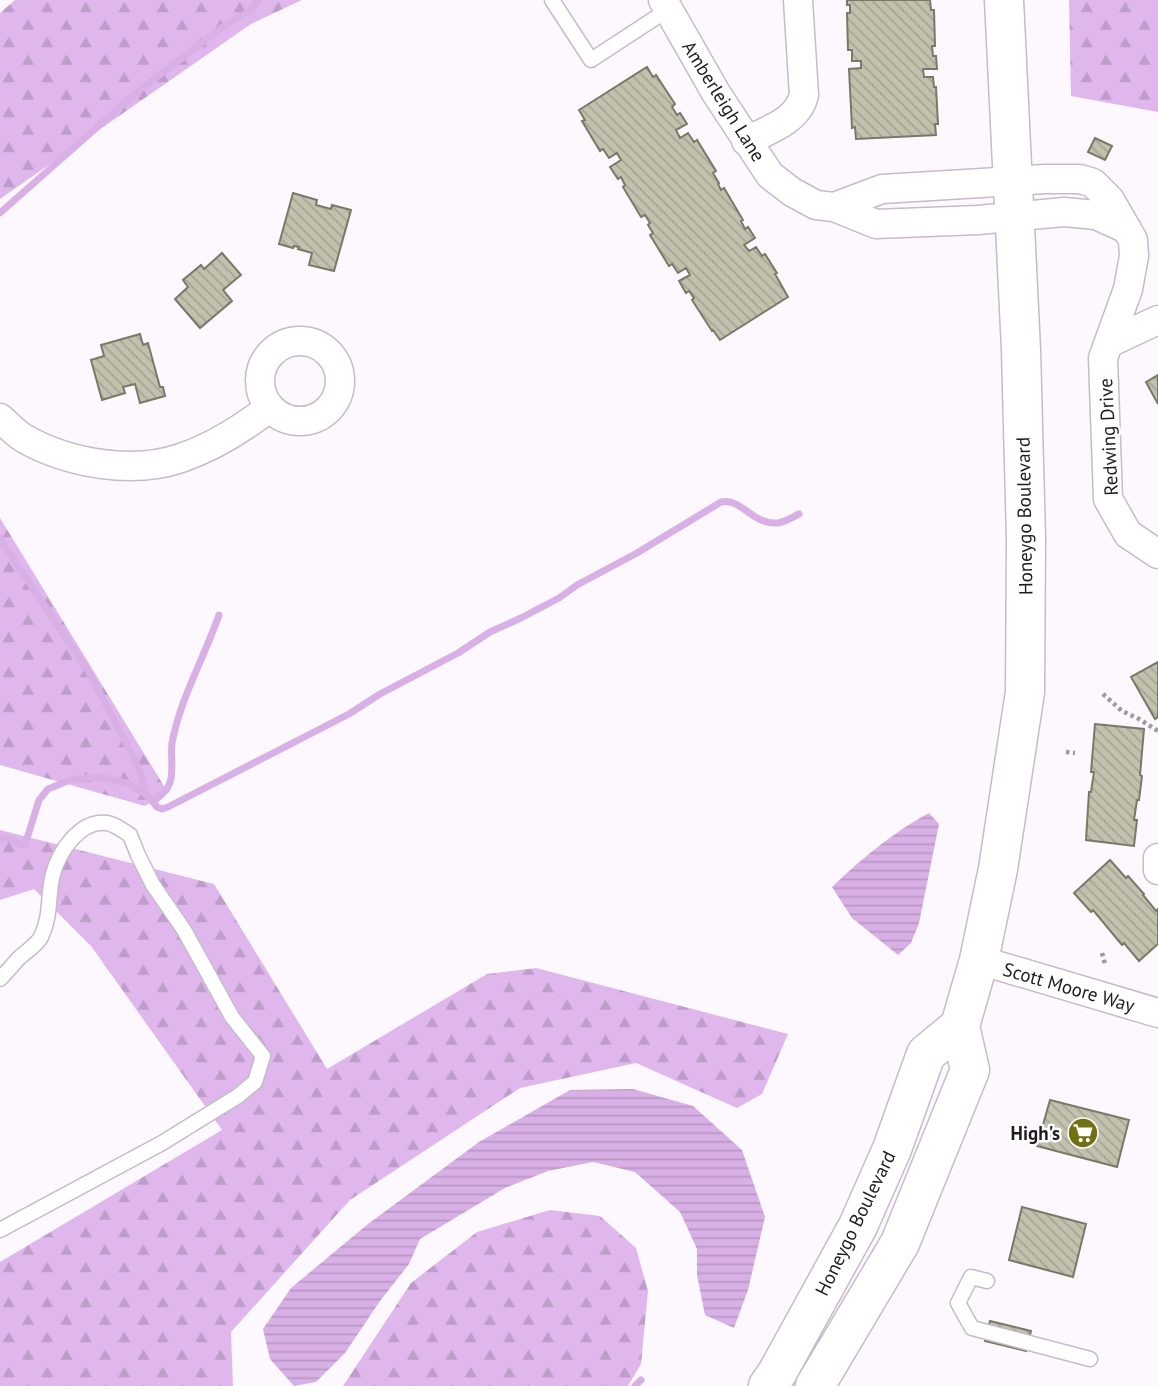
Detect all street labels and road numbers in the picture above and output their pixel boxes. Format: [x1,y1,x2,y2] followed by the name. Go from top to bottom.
[677,36,771,166] street label: Amberleigh Lane
[1093,378,1123,496] street label: Redwing Drive
[1011,437,1037,595] street label: Honeygo Boulevard
[1000,957,1138,1017] street label: Scott Moore Way
[810,1147,900,1299] street label: Honeygo Boulevard

